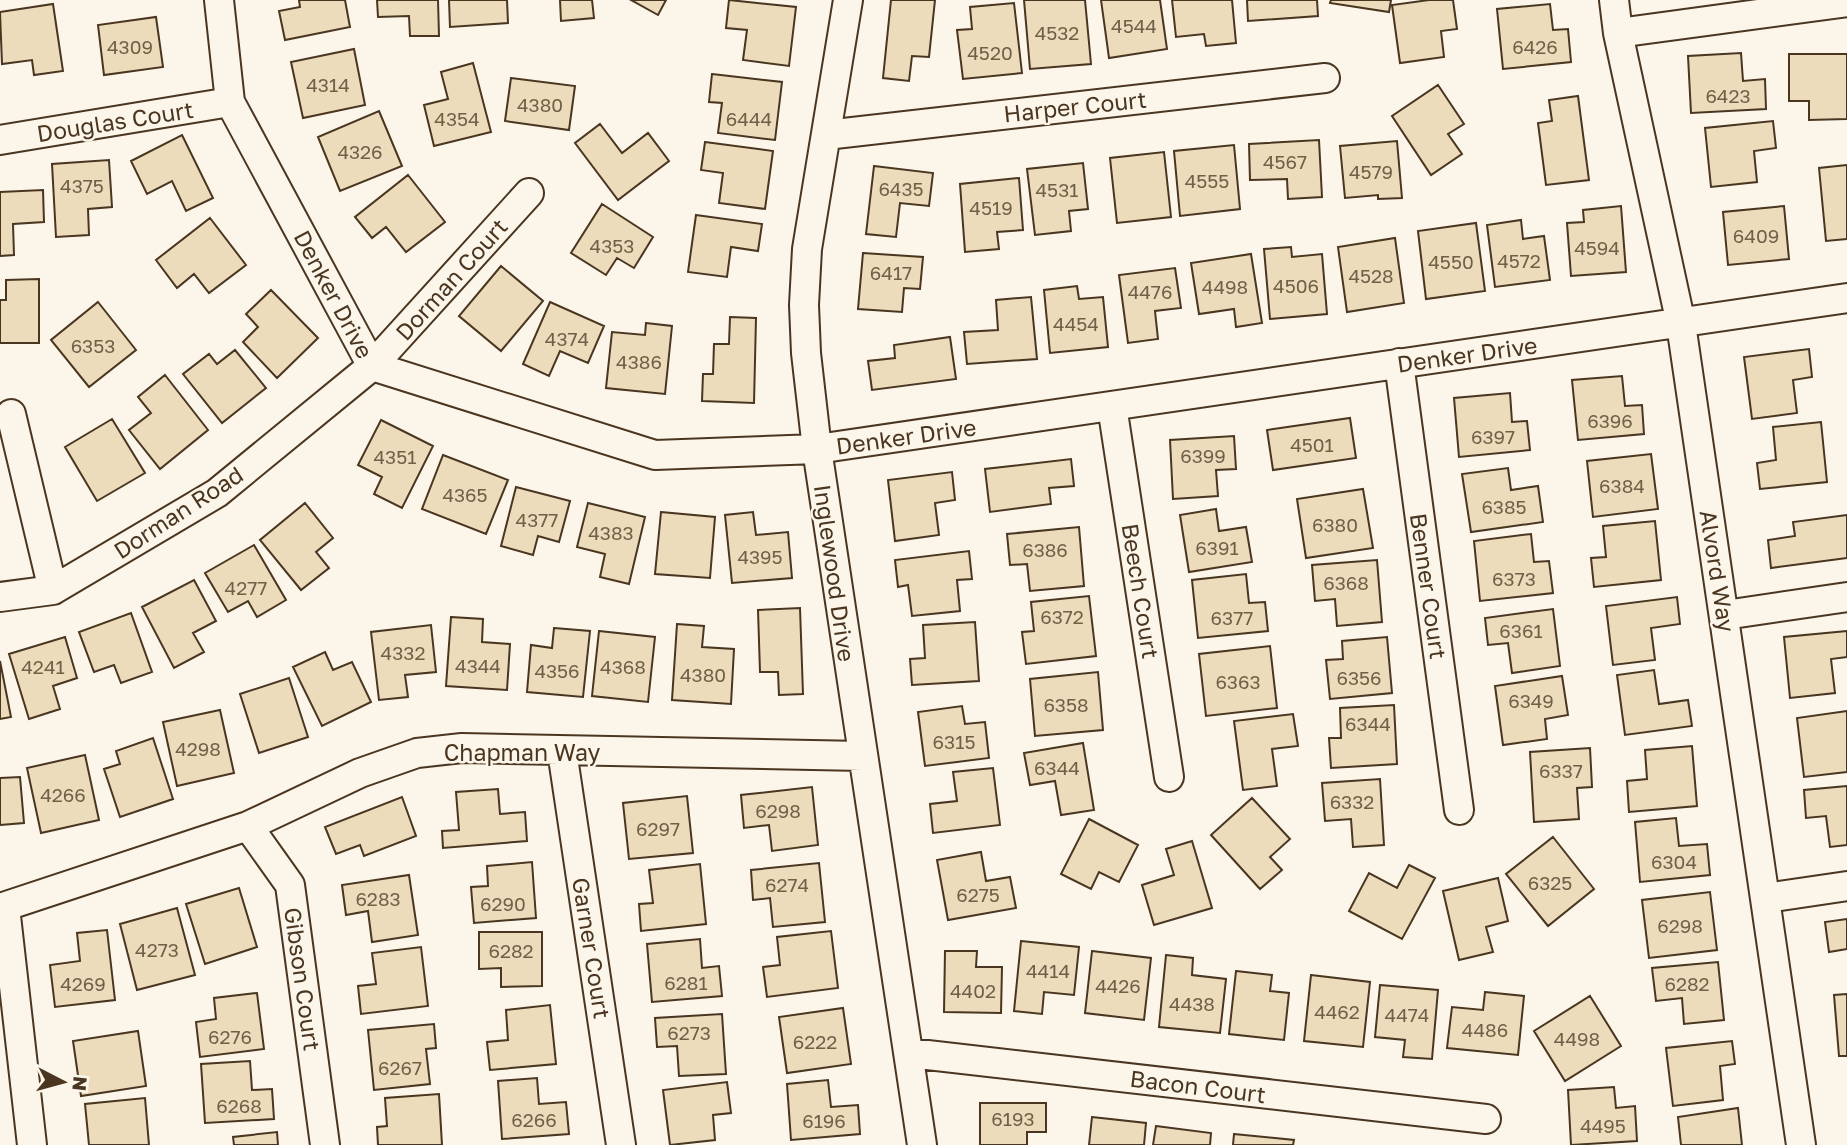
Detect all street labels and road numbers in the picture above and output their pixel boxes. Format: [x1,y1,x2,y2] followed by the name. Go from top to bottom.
[1002,85,1148,127] street label: Harper Court
[35,95,195,147] street label: Douglas Court
[389,212,513,346] street label: Dorman Court
[288,225,380,363] street label: Denker Drive
[1395,330,1539,378] street label: Denker Drive
[834,412,978,460] street label: Denker Drive
[108,460,248,564] street label: Dorman Road
[809,483,861,663] street label: Inglewood Drive
[1695,508,1741,634] street label: Alvord Way
[1405,511,1453,661] street label: Benner Court
[1116,521,1166,661] street label: Beech Court
[444,738,600,766] street label: Chapman Way
[567,875,617,1021] street label: Garner Court
[279,906,327,1052] street label: Gibson Court
[1128,1064,1268,1108] street label: Bacon Court

